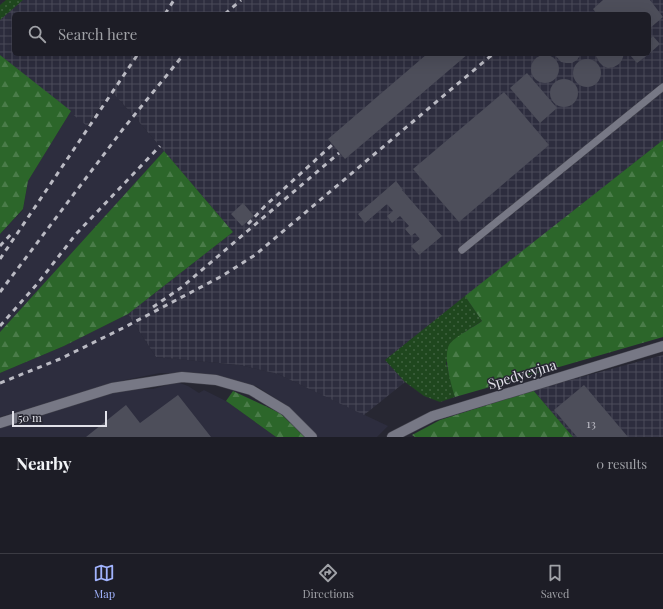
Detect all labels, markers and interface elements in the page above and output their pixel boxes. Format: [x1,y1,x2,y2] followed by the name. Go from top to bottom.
[12,12,651,56] search box
[26,23,48,45] icon: search
[58,24,137,44] text: Search here
[485,355,559,393] street label: Spedycyjna
[12,409,107,428] scale bar
[18,410,42,425] text: 50 m
[586,415,596,431] house number: 13
[16,452,71,474] text: Nearby
[596,455,647,472] text: 0 results
[93,562,115,601] tab: Map
[302,562,354,601] tab: Directions
[541,562,569,601] tab: Saved

